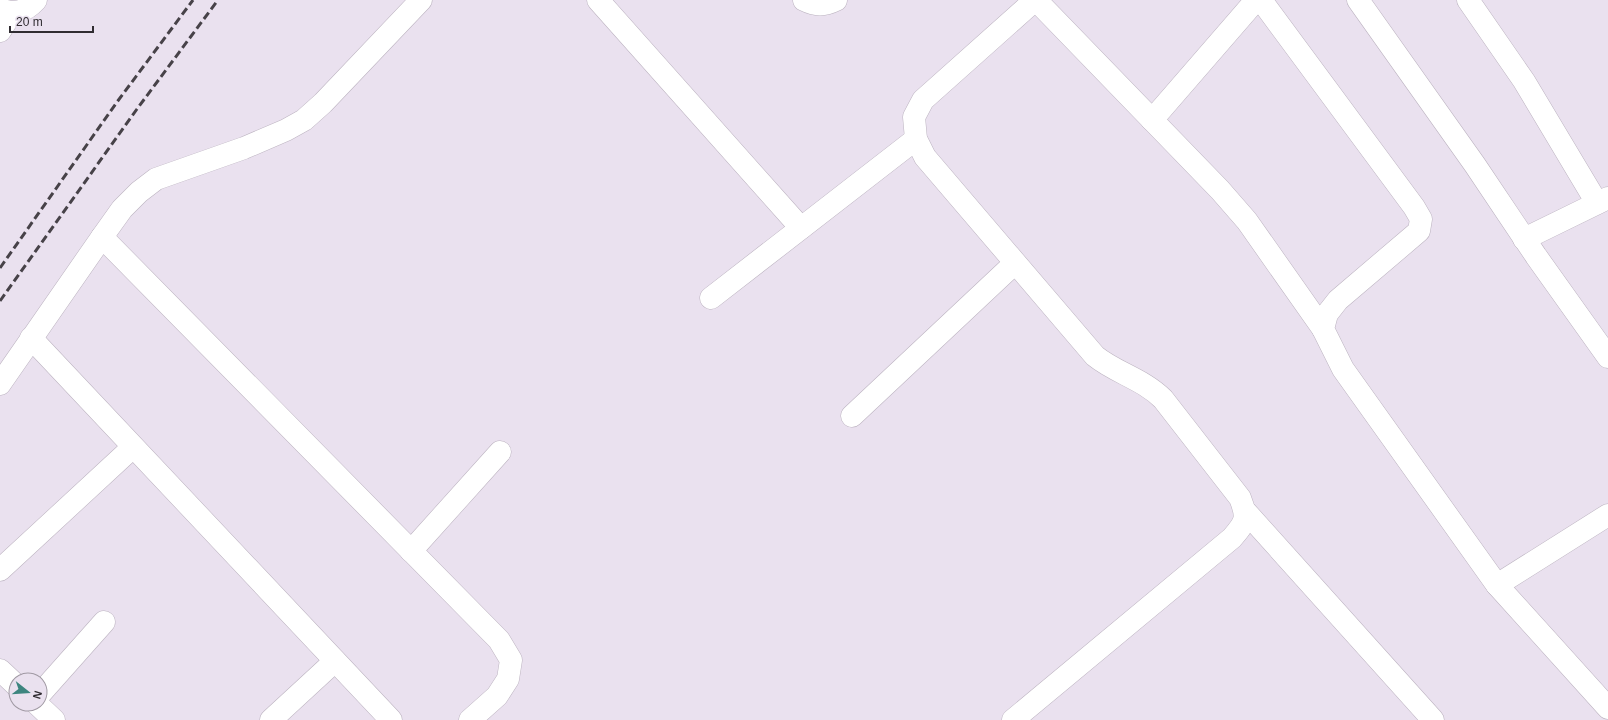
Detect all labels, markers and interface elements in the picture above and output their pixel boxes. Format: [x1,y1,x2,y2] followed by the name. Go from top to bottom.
[10,8,93,34] scale bar
[16,15,43,29] text: 20 m
[8,672,48,712] north arrow
[31,689,44,701] text: N

